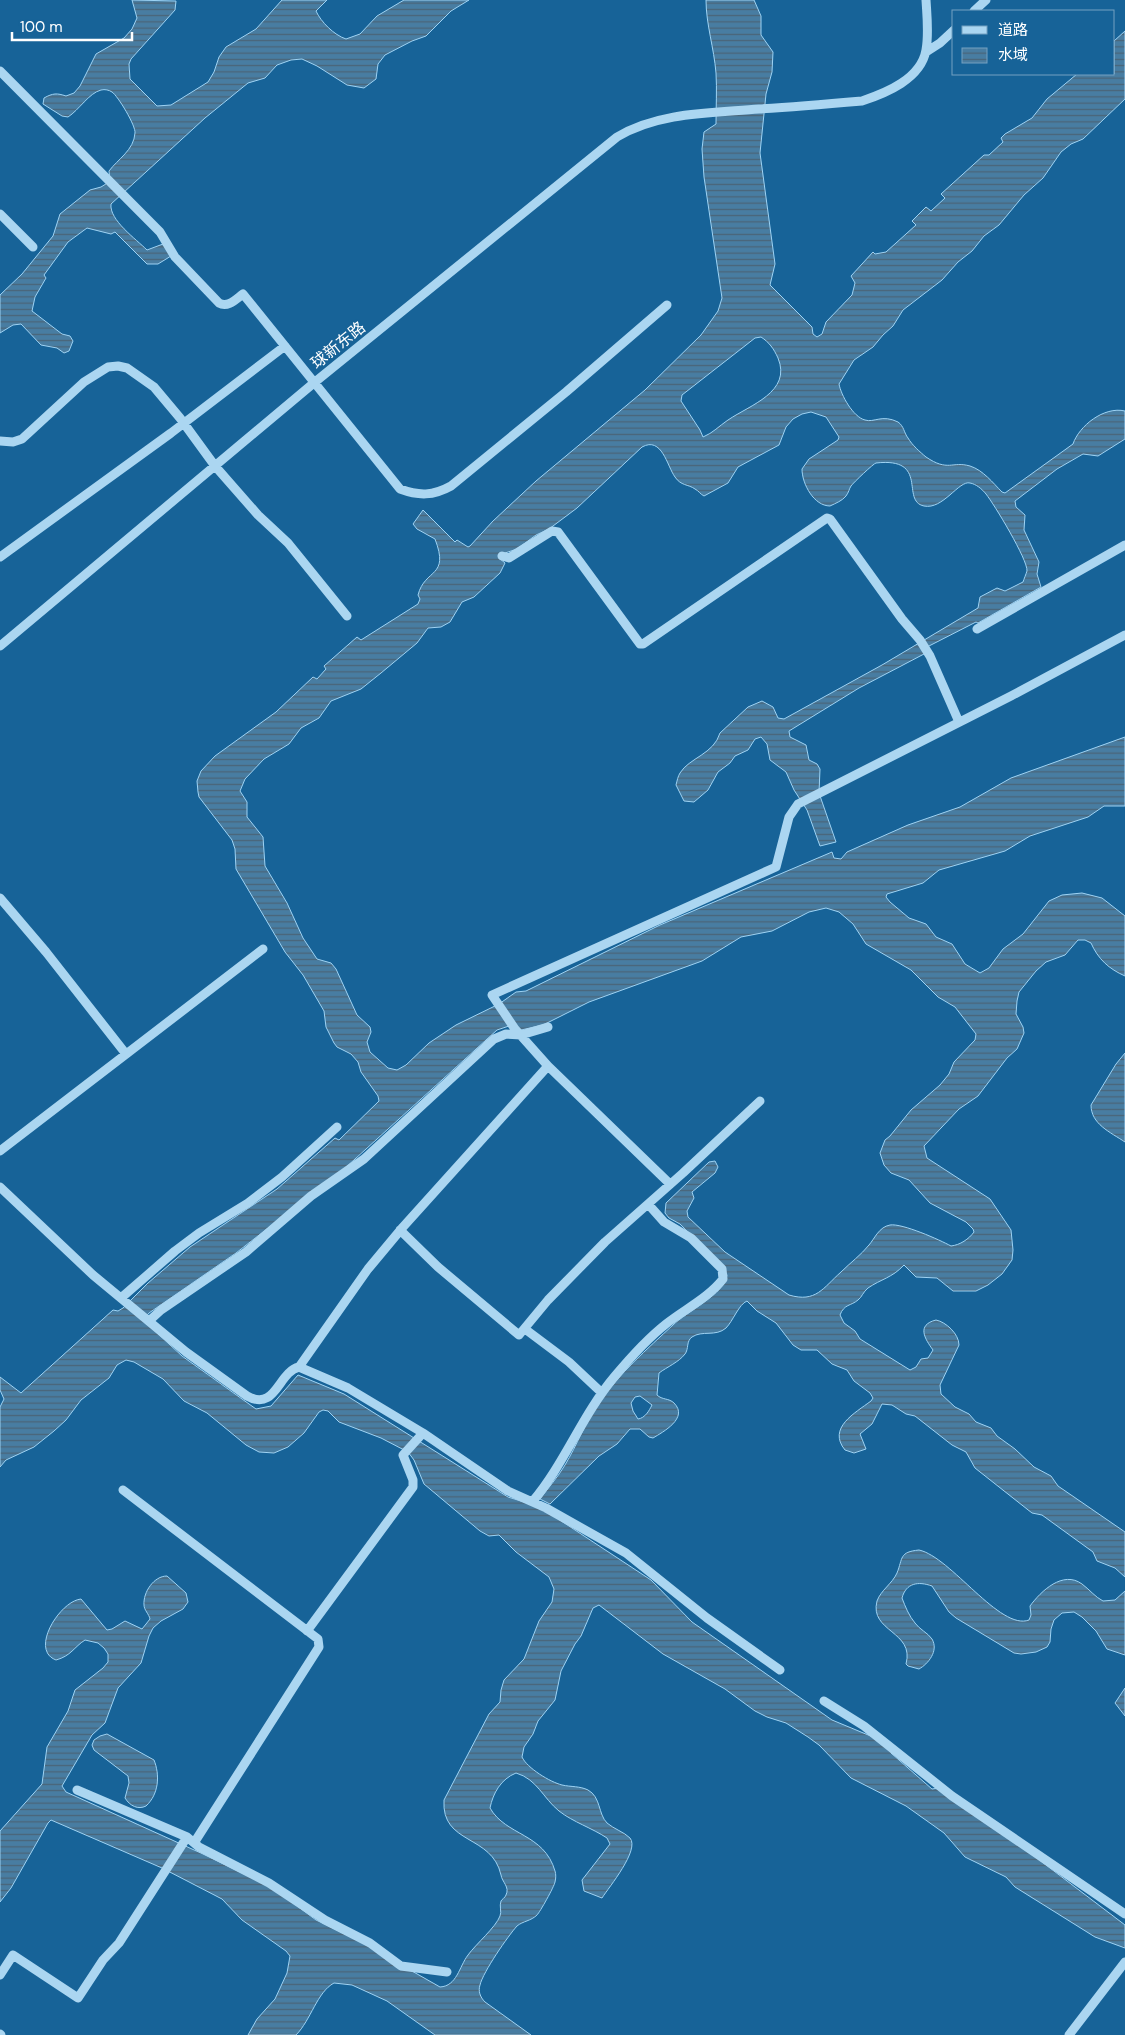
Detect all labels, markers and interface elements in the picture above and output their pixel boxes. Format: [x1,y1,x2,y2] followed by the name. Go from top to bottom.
[12,10,132,42] scale bar
[952,10,1115,75] legend
[20,17,63,37] text: 100 m
[998,20,1028,40] text: 道路
[998,45,1028,65] text: 水域
[307,317,369,373] street label: 球新东路

